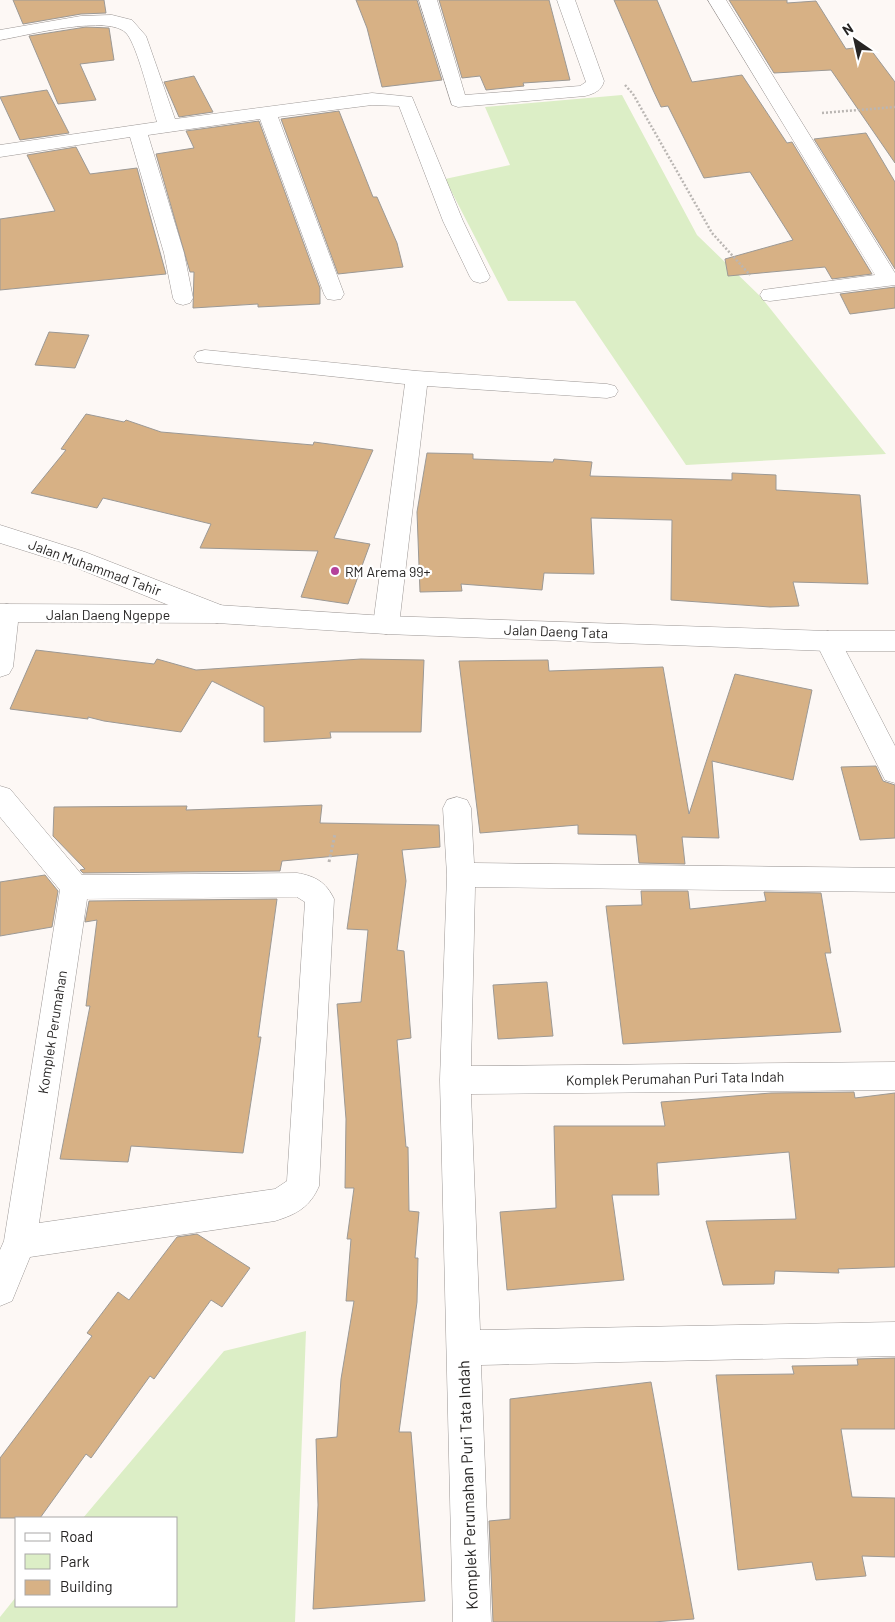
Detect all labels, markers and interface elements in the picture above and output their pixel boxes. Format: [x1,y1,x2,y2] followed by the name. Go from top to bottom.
[830,15,880,65] north arrow
[839,19,856,38] text: N
[26,535,164,599] street label: Jalan Muhammad Tahir
[345,563,430,580] place label: RM Arema 99+
[329,565,341,577] marker: RM Arema 99+
[46,606,170,623] street label: Jalan Daeng Ngeppe
[504,621,608,641] street label: Jalan Daeng Tata
[34,969,70,1095] street label: Komplek Perumahan
[566,1068,784,1088] street label: Komplek Perumahan Puri Tata Indah
[453,1360,481,1610] street label: Komplek Perumahan Puri Tata Indah
[15,1517,178,1607] legend
[60,1527,93,1545] text: Road
[60,1552,90,1570] text: Park
[60,1577,113,1595] text: Building

